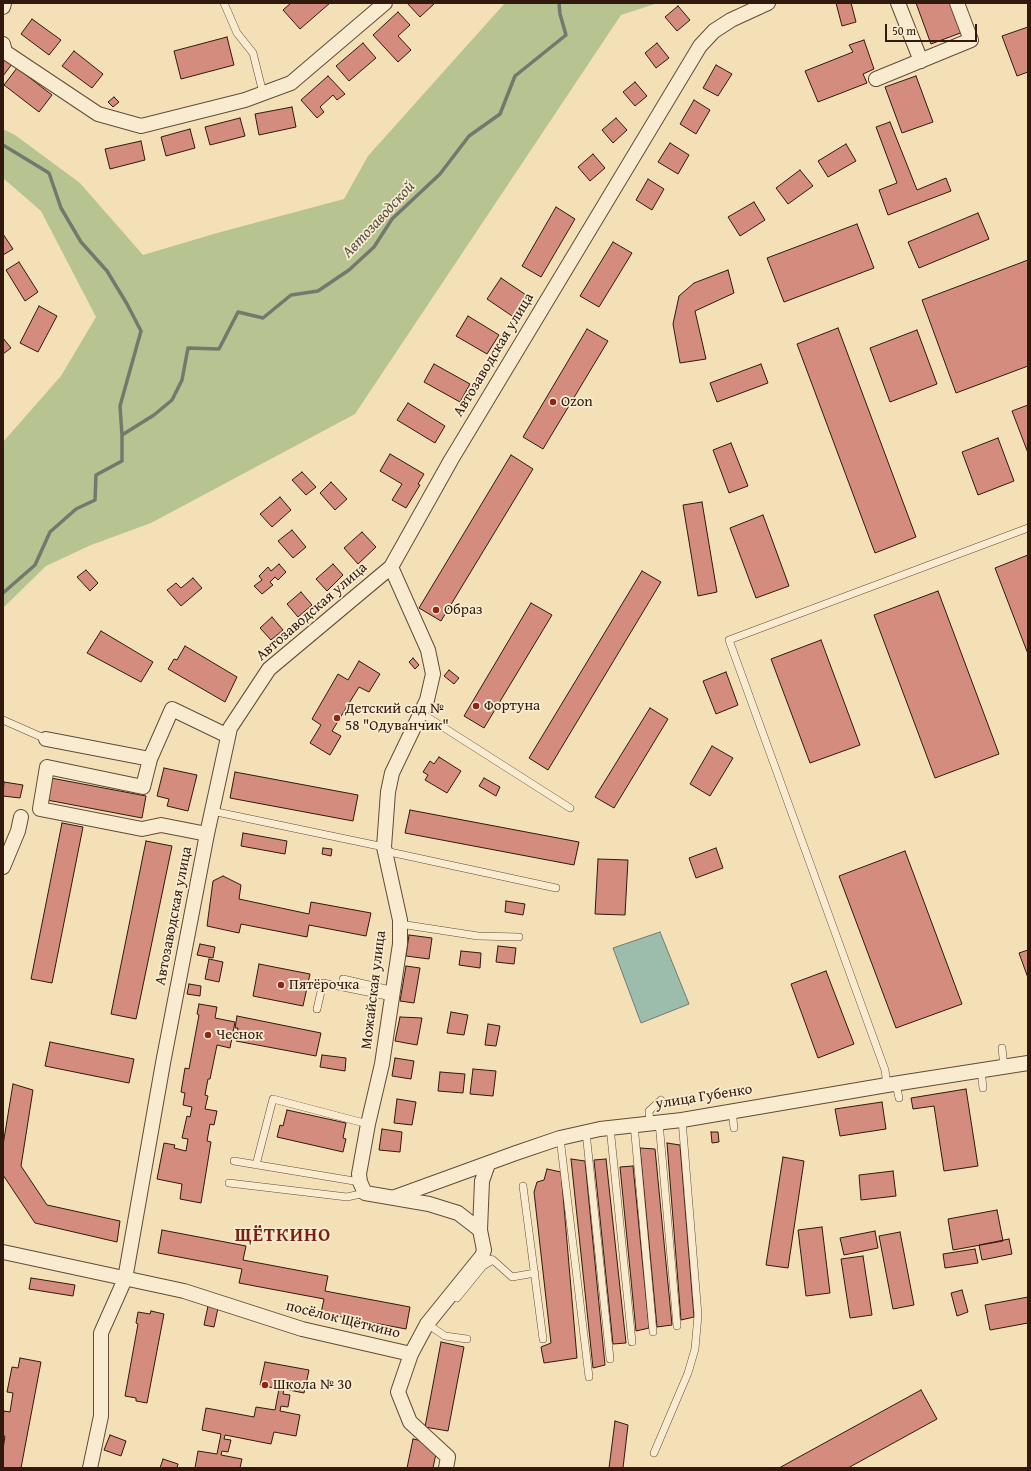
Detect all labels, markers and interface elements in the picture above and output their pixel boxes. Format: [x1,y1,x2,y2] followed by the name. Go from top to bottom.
[887,16,979,42] scale bar
[892,22,916,39] text: 50 m
[339,178,419,262] water label: Автозаводской
[450,290,538,420] street label: Автозаводская улица
[561,393,593,411] place label: Ozon
[548,397,558,407] marker: Ozon
[253,559,371,665] street label: Автозаводская улица
[444,601,483,619] place label: Образ
[431,605,441,615] marker: Образ
[484,697,540,715] place label: Фортуна
[345,700,449,735] place label: Детский сад № 58 "Одуванчик"
[471,701,481,711] marker: Фортуна
[332,713,342,723] marker: Детский сад № 58 "Одуванчик"
[152,845,196,987] street label: Автозаводская улица
[358,930,390,1050] street label: Можайская улица
[289,976,359,994] place label: Пятёрочка
[276,980,286,990] marker: Пятёрочка
[216,1026,263,1044] place label: Чеснок
[203,1030,213,1040] marker: Чеснок
[654,1080,754,1114] street label: улица Губенко
[235,1225,331,1247] district label: ЩЁТКИНО
[284,1297,402,1343] street label: посёлок Щёткино
[273,1376,352,1394] place label: Школа № 30
[260,1380,270,1390] marker: Школа № 30

